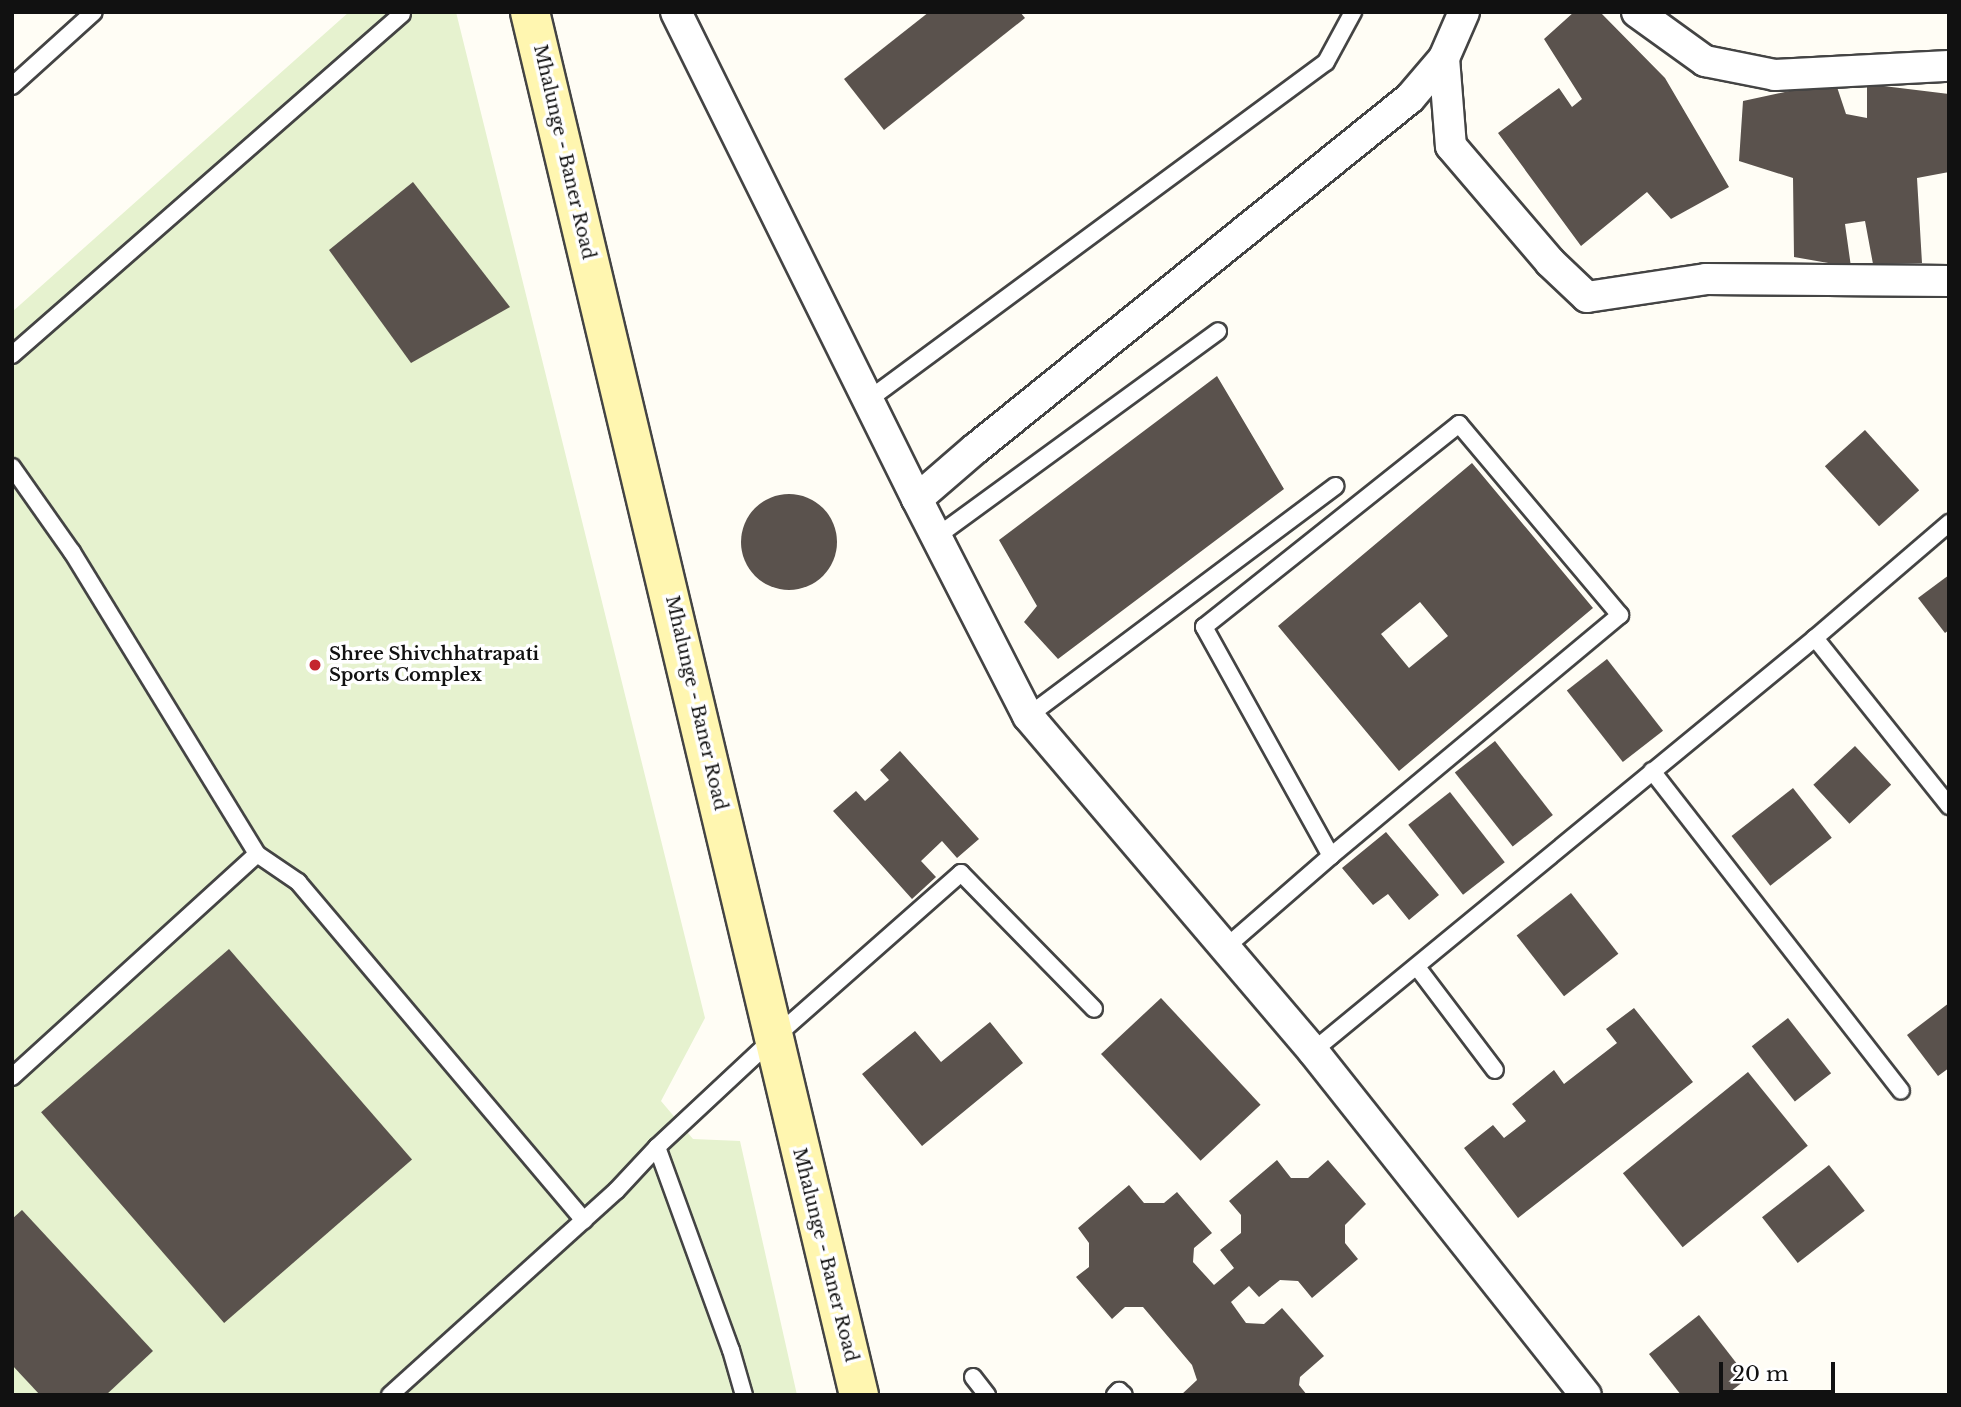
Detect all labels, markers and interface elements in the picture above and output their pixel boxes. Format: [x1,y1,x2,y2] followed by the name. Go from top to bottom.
[529,42,599,262] street label: Mhalunge - Baner Road
[661,593,731,813] street label: Mhalunge - Baner Road
[329,644,539,686] place label: Shree Shivchhatrapati Sports Complex
[307,657,323,673] marker: Shree Shivchhatrapati Sports Complex
[788,1146,862,1364] street label: Mhalunge - Baner Road
[1723,1348,1839,1392] scale bar
[1732,1361,1789,1387] text: 20 m

